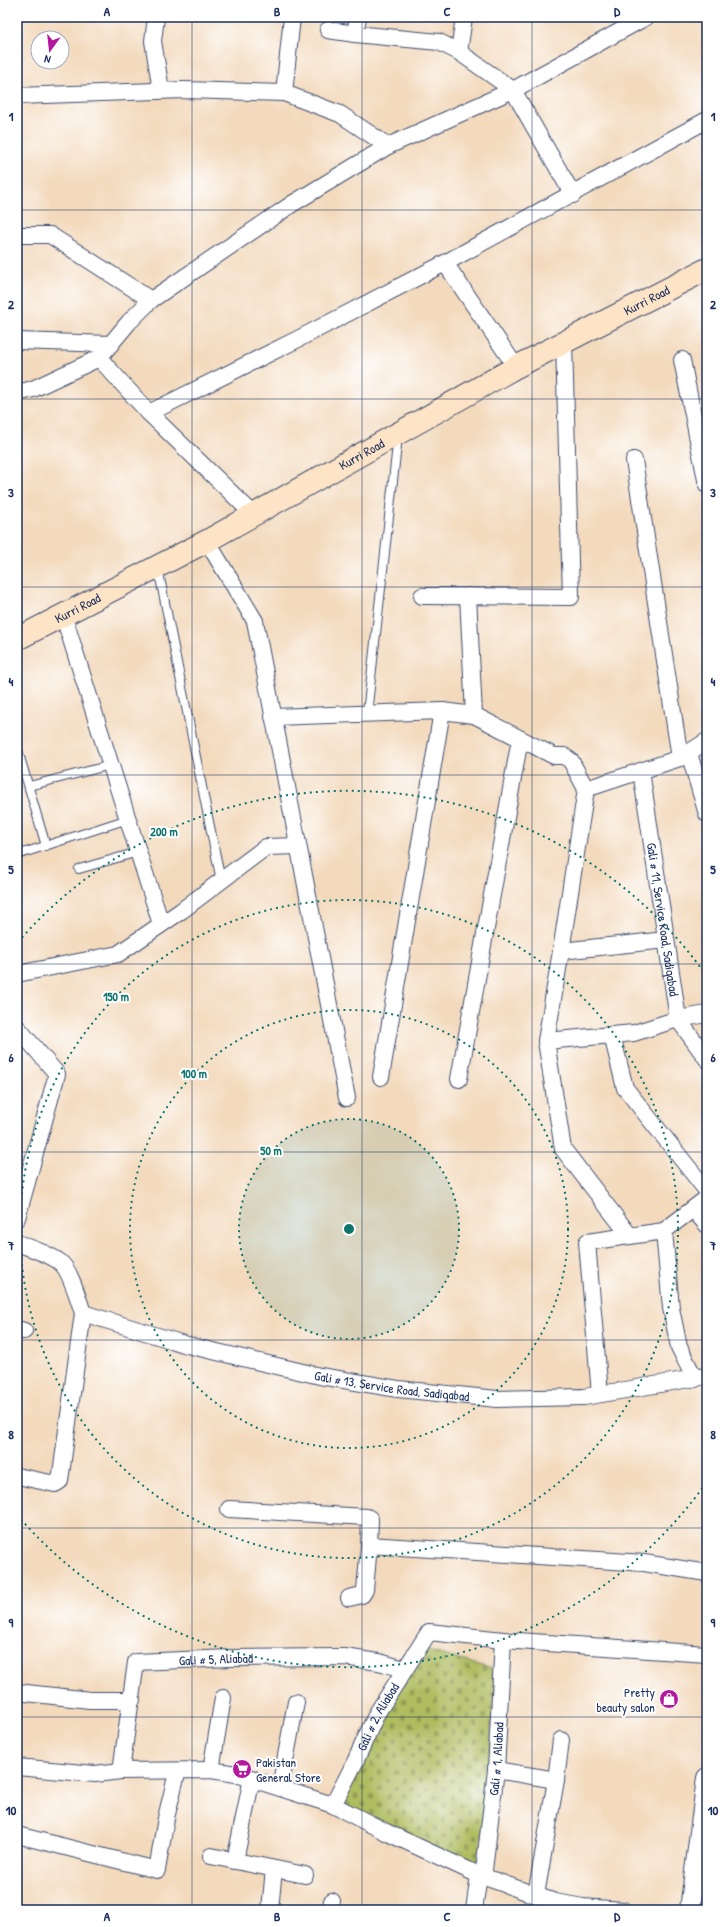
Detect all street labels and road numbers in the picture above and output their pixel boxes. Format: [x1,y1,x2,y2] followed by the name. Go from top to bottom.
[620,281,672,319] street label: Kurri Road
[336,434,387,474] street label: Kurri Road
[51,589,103,627] street label: Kurri Road
[643,841,683,997] street label: Gali # 11, Service Road, Sadiqabad
[313,1366,470,1405] street label: Gali # 13, Service Road, Sadiqabad
[178,1649,253,1669] street label: Gali # 5, Aliabad
[352,1679,403,1754] street label: Gali # 2, Aliabad
[484,1722,508,1796] street label: Gali # 1, Aliabad

